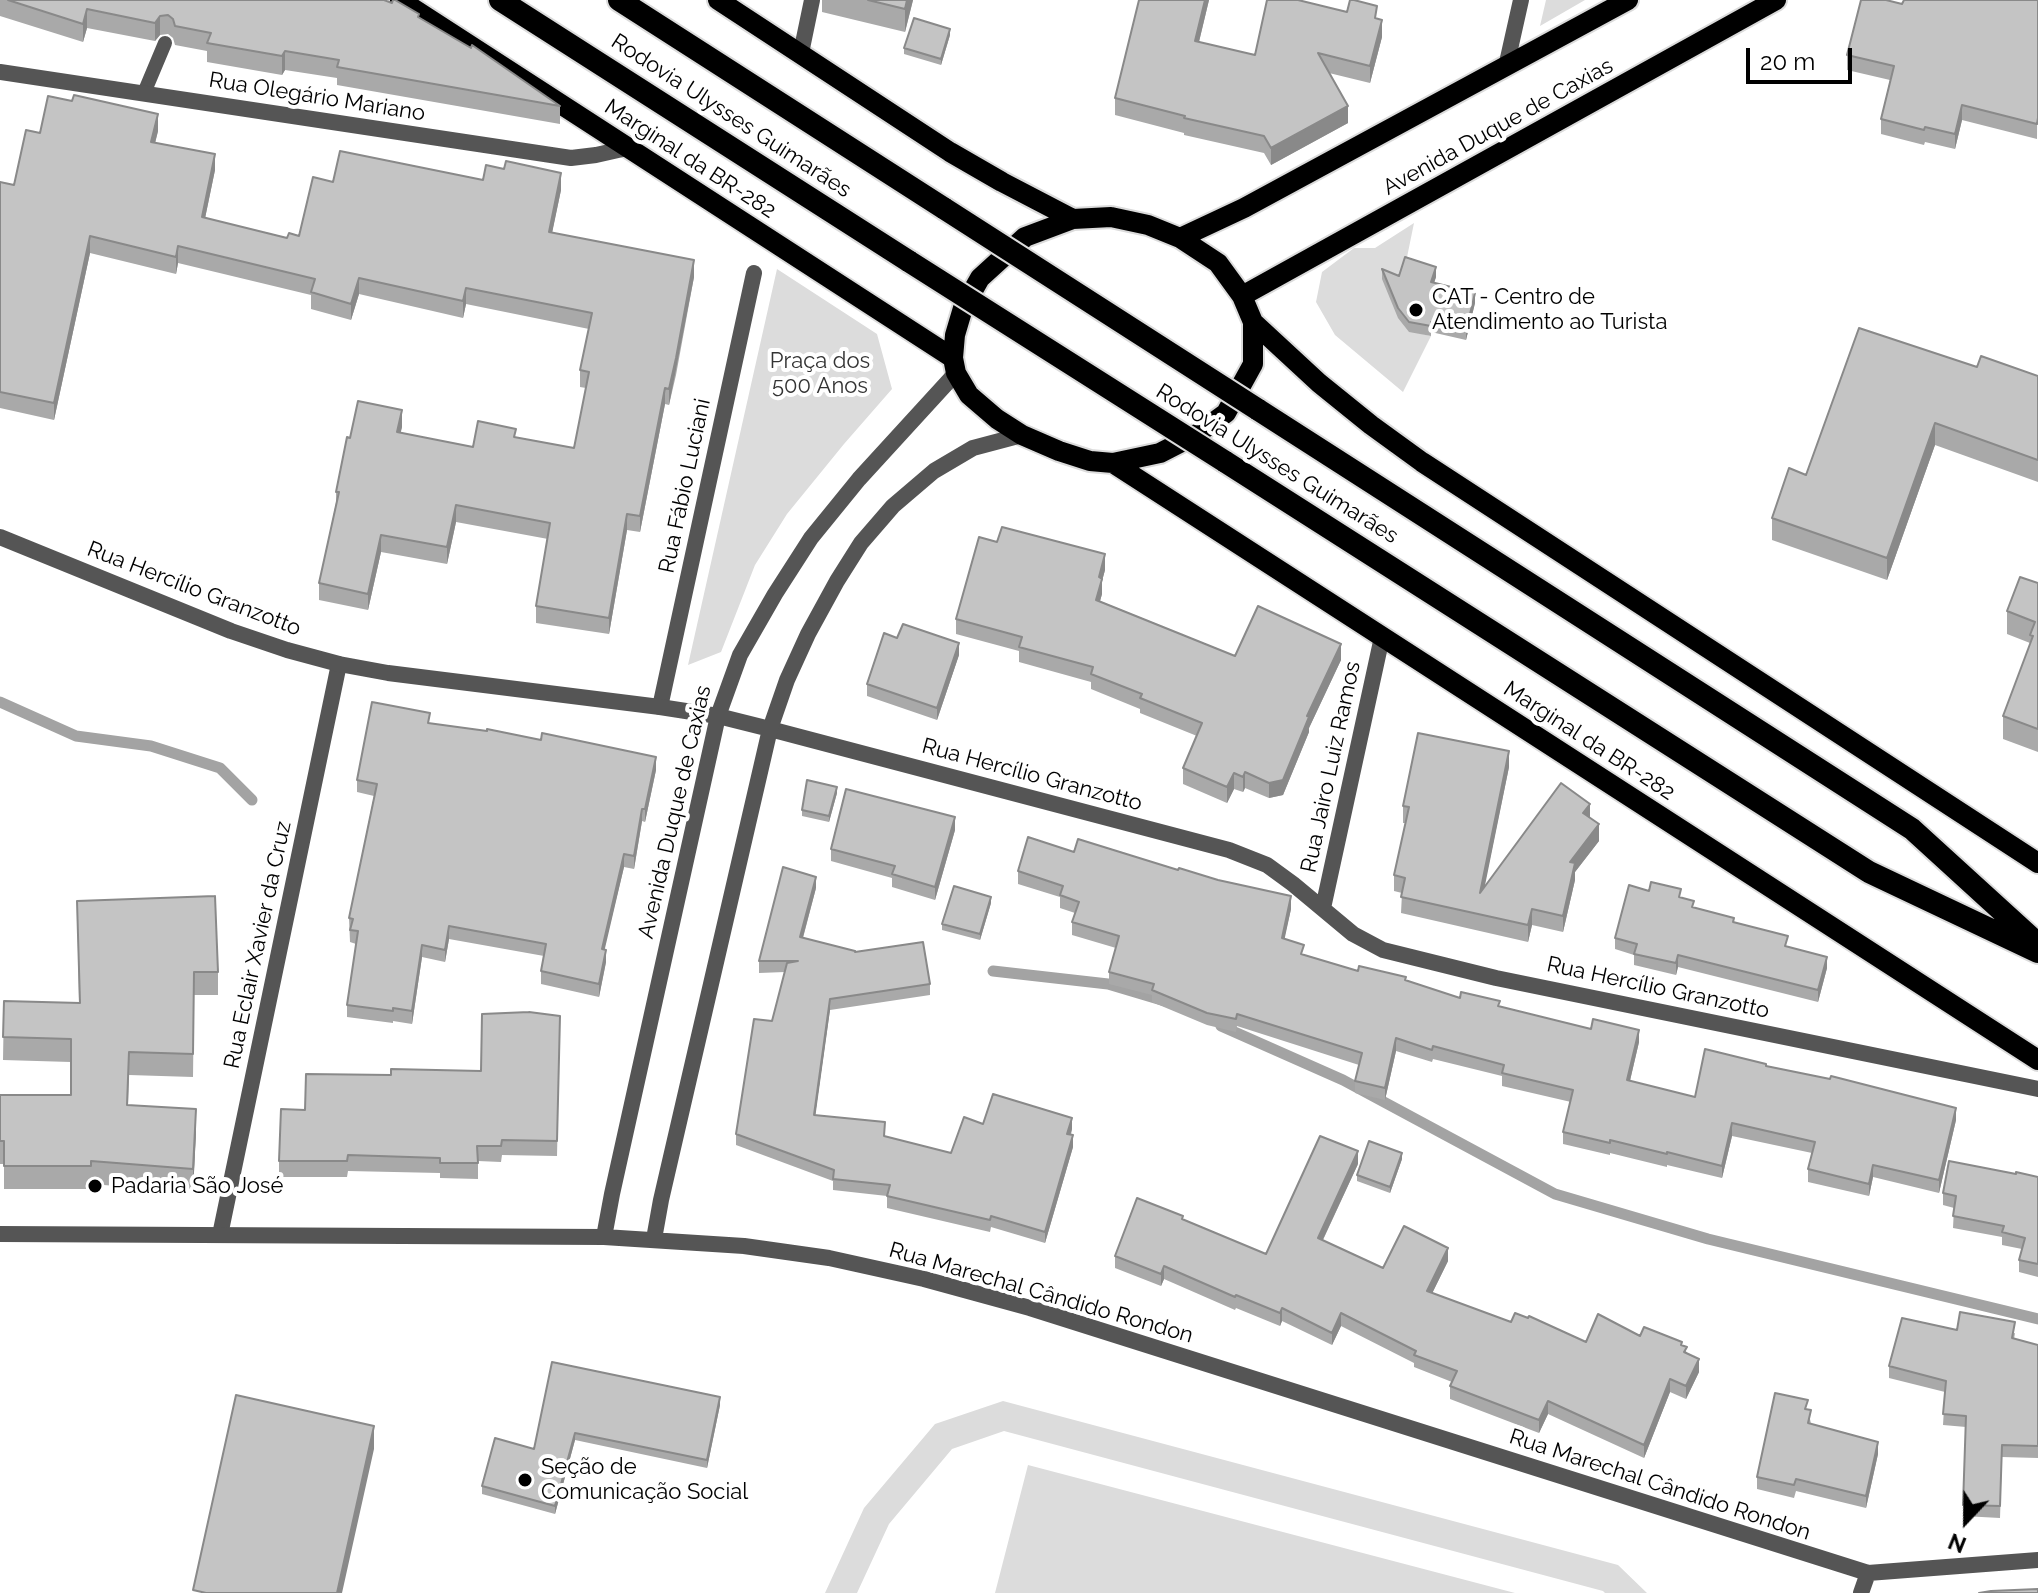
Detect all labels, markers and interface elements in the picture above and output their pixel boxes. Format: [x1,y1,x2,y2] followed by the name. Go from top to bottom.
[606,28,856,204] street label: Rodovia Ulysses Guimarães
[1750,32,1856,82] scale bar
[1760,47,1815,76] text: 20 m
[1378,53,1618,201] street label: Avenida Duque de Caxias
[207,67,427,127] street label: Rua Olegário Mariano
[599,94,781,224] street label: Marginal da BR-282
[1432,284,1667,336] place label: CAT - Centro de Atendimento ao Turista
[1407,301,1425,319] marker: CAT - Centro de Atendimento ao Turista
[770,348,870,400] park label: Praça dos 500 Anos
[1151,378,1403,550] street label: Rodovia Ulysses Guimarães
[654,396,716,576] street label: Rua Fábio Luciani
[83,536,305,642] street label: Rua Hercílio Granzotto
[1296,659,1366,875] street label: Rua Jairo Luiz Ramos
[1498,676,1680,806] street label: Marginal da BR-282
[633,683,717,941] street label: Avenida Duque de Caxias
[919,733,1145,817] street label: Rua Hercílio Granzotto
[219,819,297,1071] street label: Rua Eclair Xavier da Cruz
[1544,951,1772,1025] street label: Rua Hercílio Granzotto
[111,1173,283,1199] place label: Padaria São José
[86,1177,104,1195] marker: Padaria São José
[886,1237,1196,1349] street label: Rua Marechal Cândido Rondon
[1506,1424,1814,1546] street label: Rua Marechal Cândido Rondon
[541,1454,748,1506] place label: Seção de Comunicação Social
[516,1471,534,1489] marker: Seção de Comunicação Social
[1926,1481,2006,1561] north arrow
[1944,1528,1970,1558] text: N

